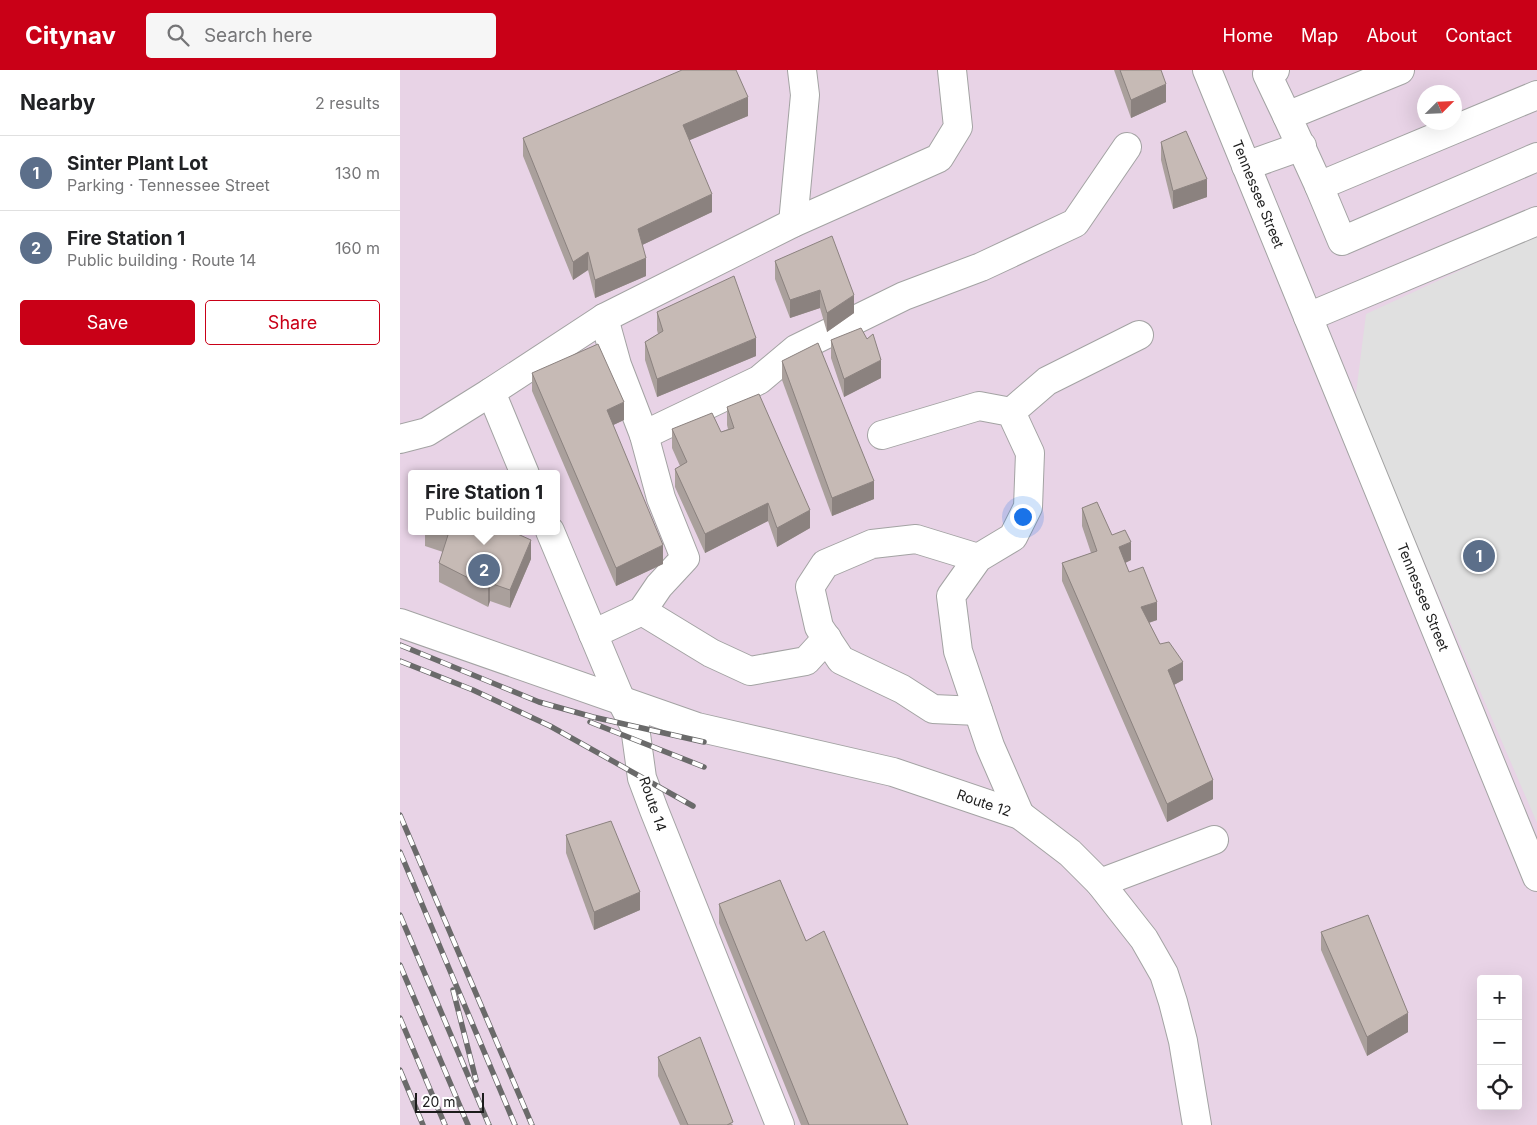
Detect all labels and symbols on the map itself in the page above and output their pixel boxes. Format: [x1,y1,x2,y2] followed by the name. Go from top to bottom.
[1417,85,1462,130] north arrow
[1229,137,1288,251] street label: Tennessee Street
[1010,504,1036,530] your location
[1463,537,1495,575] pin: 1
[1394,540,1453,654] street label: Tennessee Street
[468,551,500,589] pin: 2
[636,774,671,833] street label: Route 14
[955,785,1014,820] street label: Route 12
[415,1090,484,1113] scale bar

